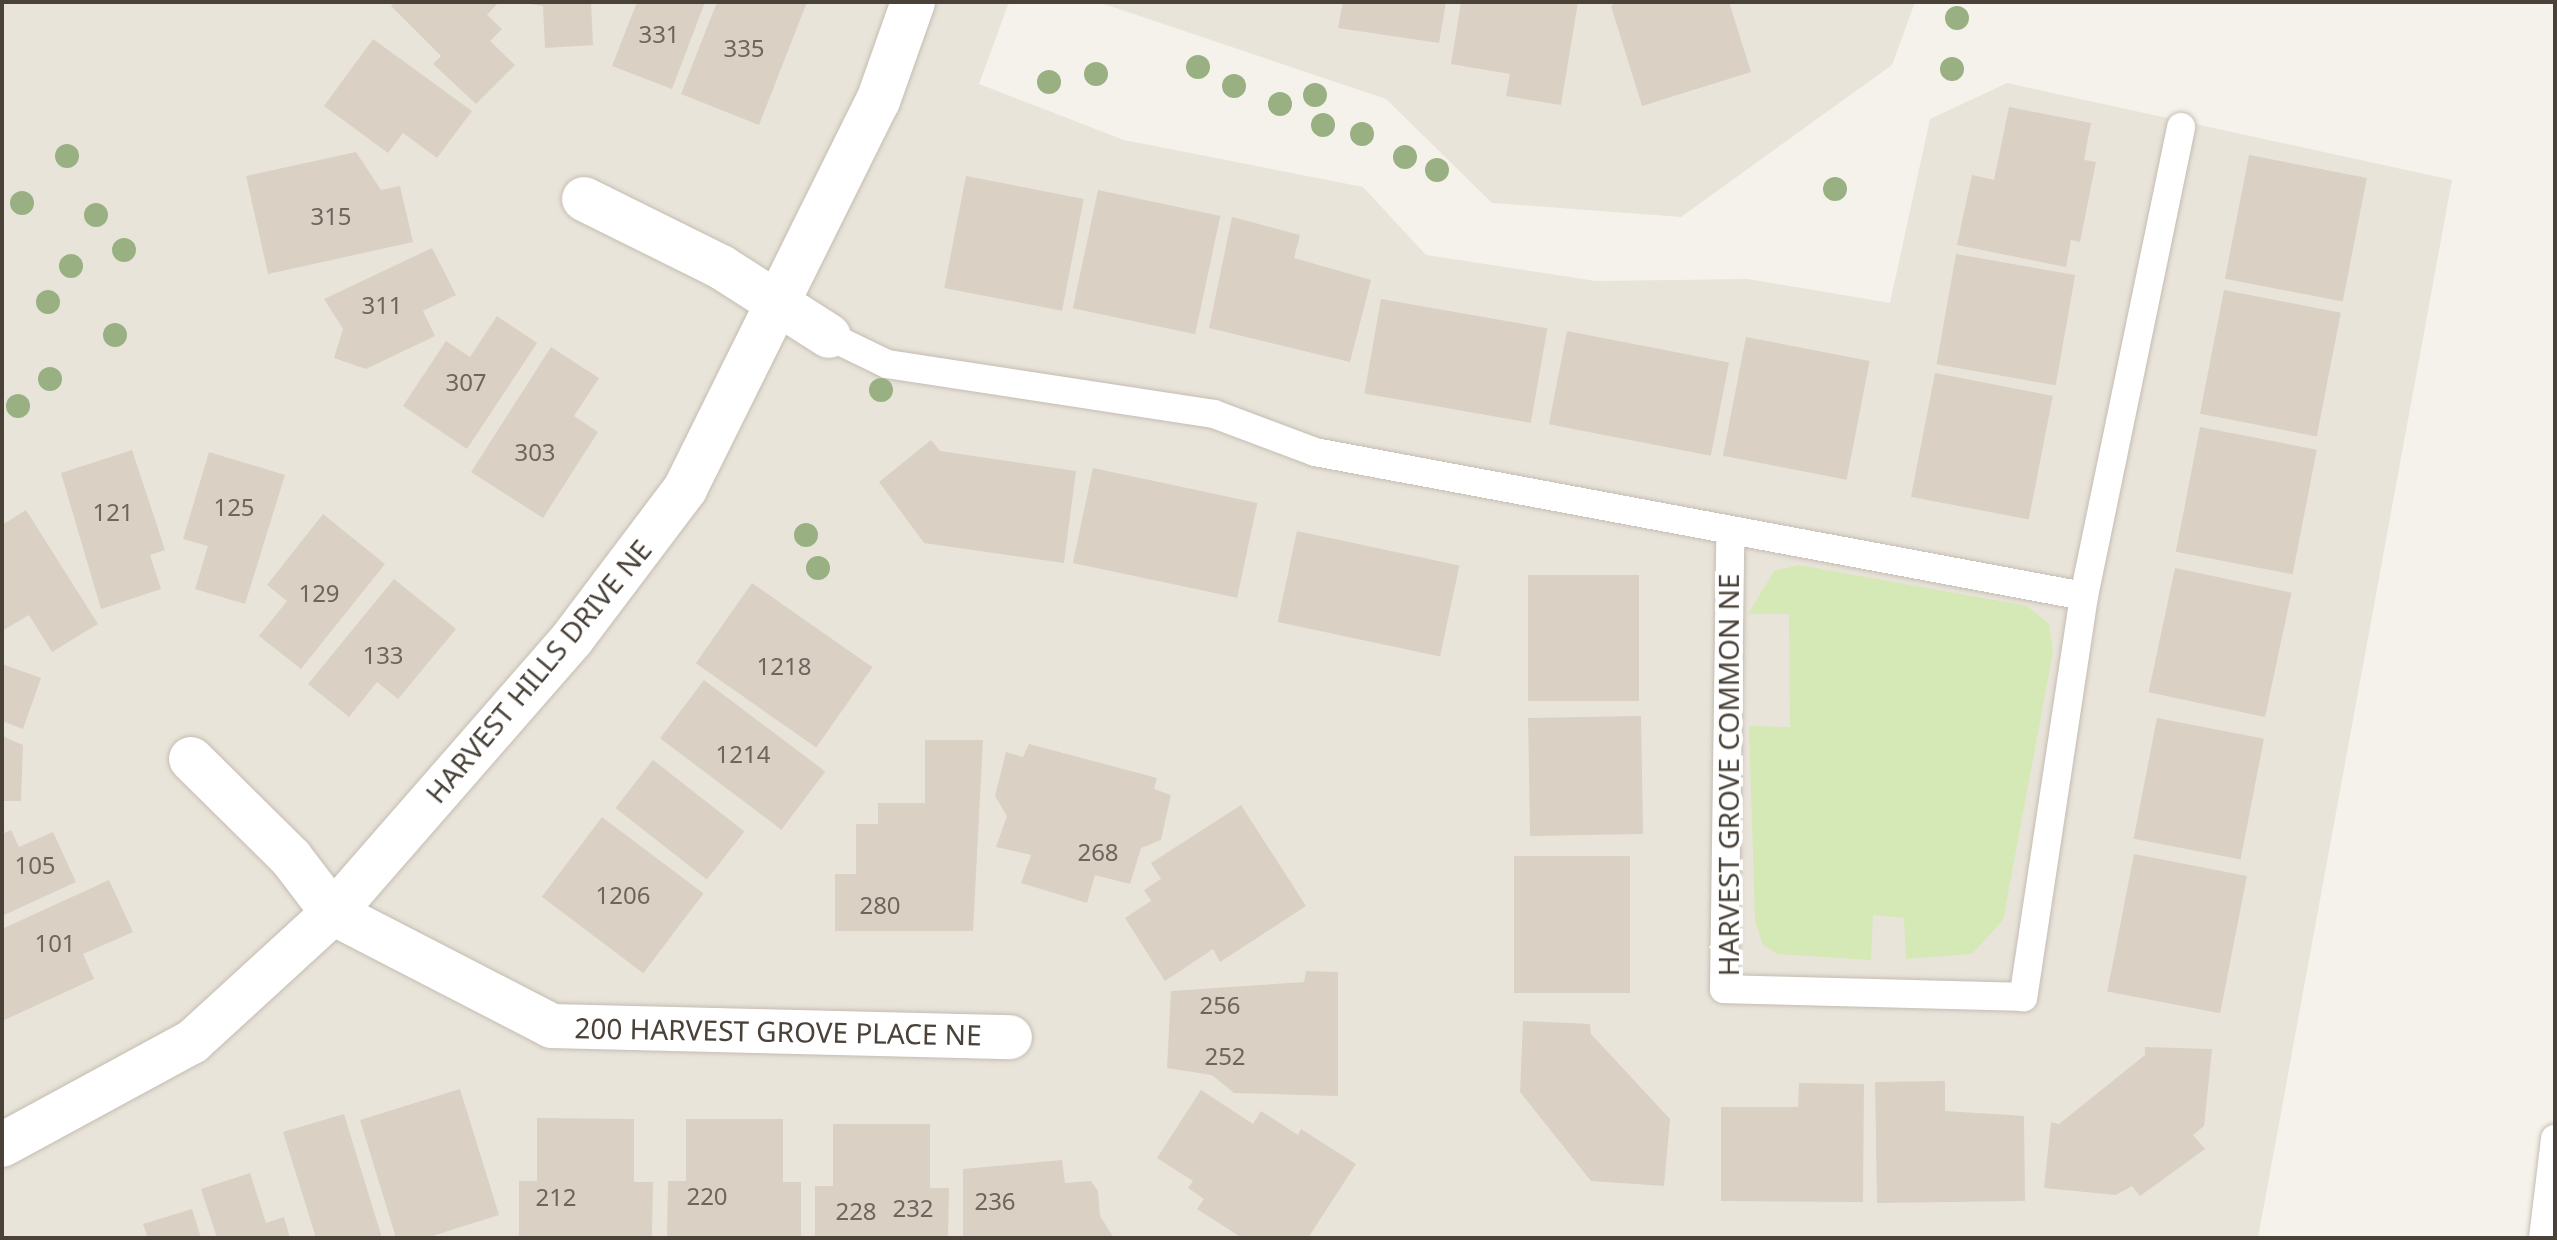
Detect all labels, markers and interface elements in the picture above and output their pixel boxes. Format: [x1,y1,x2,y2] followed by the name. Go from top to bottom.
[638,20,680,48] house number: 331
[723,34,765,62] house number: 335
[310,202,352,230] house number: 315
[361,291,403,319] house number: 311
[445,368,487,396] house number: 307
[514,438,556,466] house number: 303
[213,493,255,521] house number: 125
[92,498,134,526] house number: 121
[418,533,658,809] street label: HARVEST HILLS DRIVE NE
[1711,574,1745,976] street label: HARVEST GROVE COMMON NE
[298,579,340,607] house number: 129
[362,641,404,669] house number: 133
[757,652,811,680] house number: 1218
[716,740,770,768] house number: 1214
[1077,838,1119,866] house number: 268
[14,851,56,879] house number: 105
[596,881,650,909] house number: 1206
[859,891,901,919] house number: 280
[34,929,76,957] house number: 101
[1199,991,1241,1019] house number: 256
[574,1011,982,1051] street label: 200 HARVEST GROVE PLACE NE
[1204,1042,1246,1070] house number: 252
[686,1182,728,1210] house number: 220
[535,1183,577,1211] house number: 212
[974,1187,1016,1215] house number: 236
[892,1194,934,1222] house number: 232
[835,1197,877,1225] house number: 228

